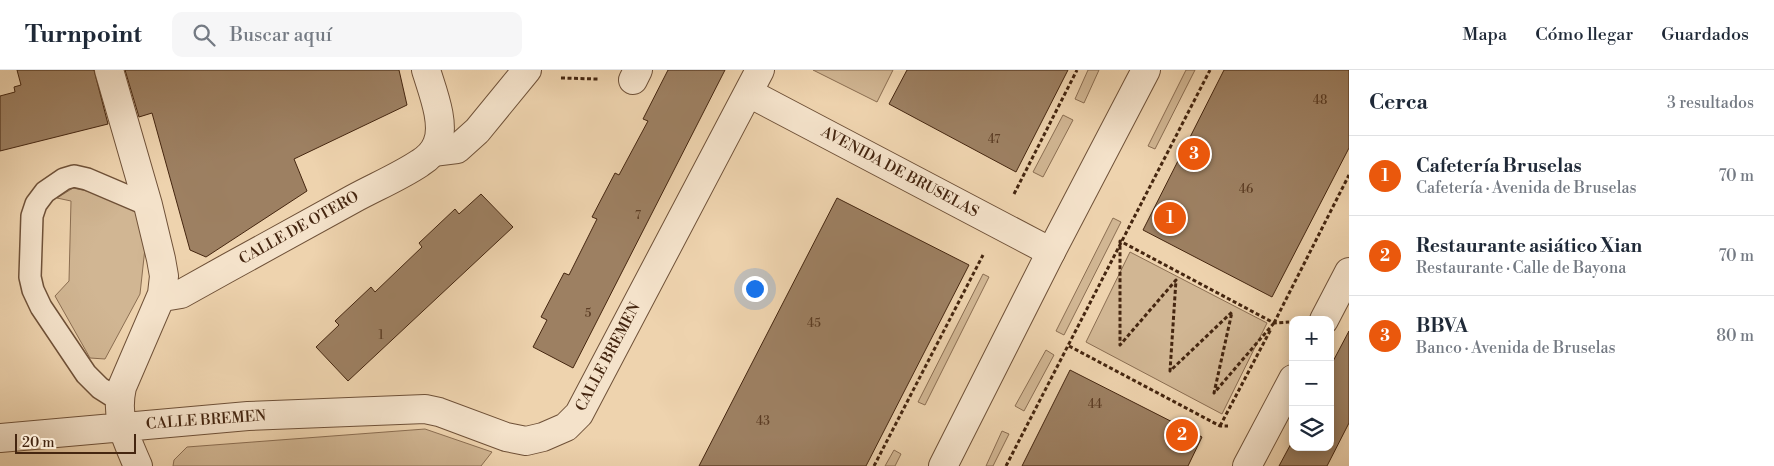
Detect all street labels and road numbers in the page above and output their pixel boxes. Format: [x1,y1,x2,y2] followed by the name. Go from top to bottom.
[817,122,982,222] street label: AVENIDA DE BRUSELAS
[236,187,362,269] street label: CALLE DE OTERO
[571,299,645,415] street label: CALLE BREMEN
[145,406,267,434] street label: CALLE BREMEN

